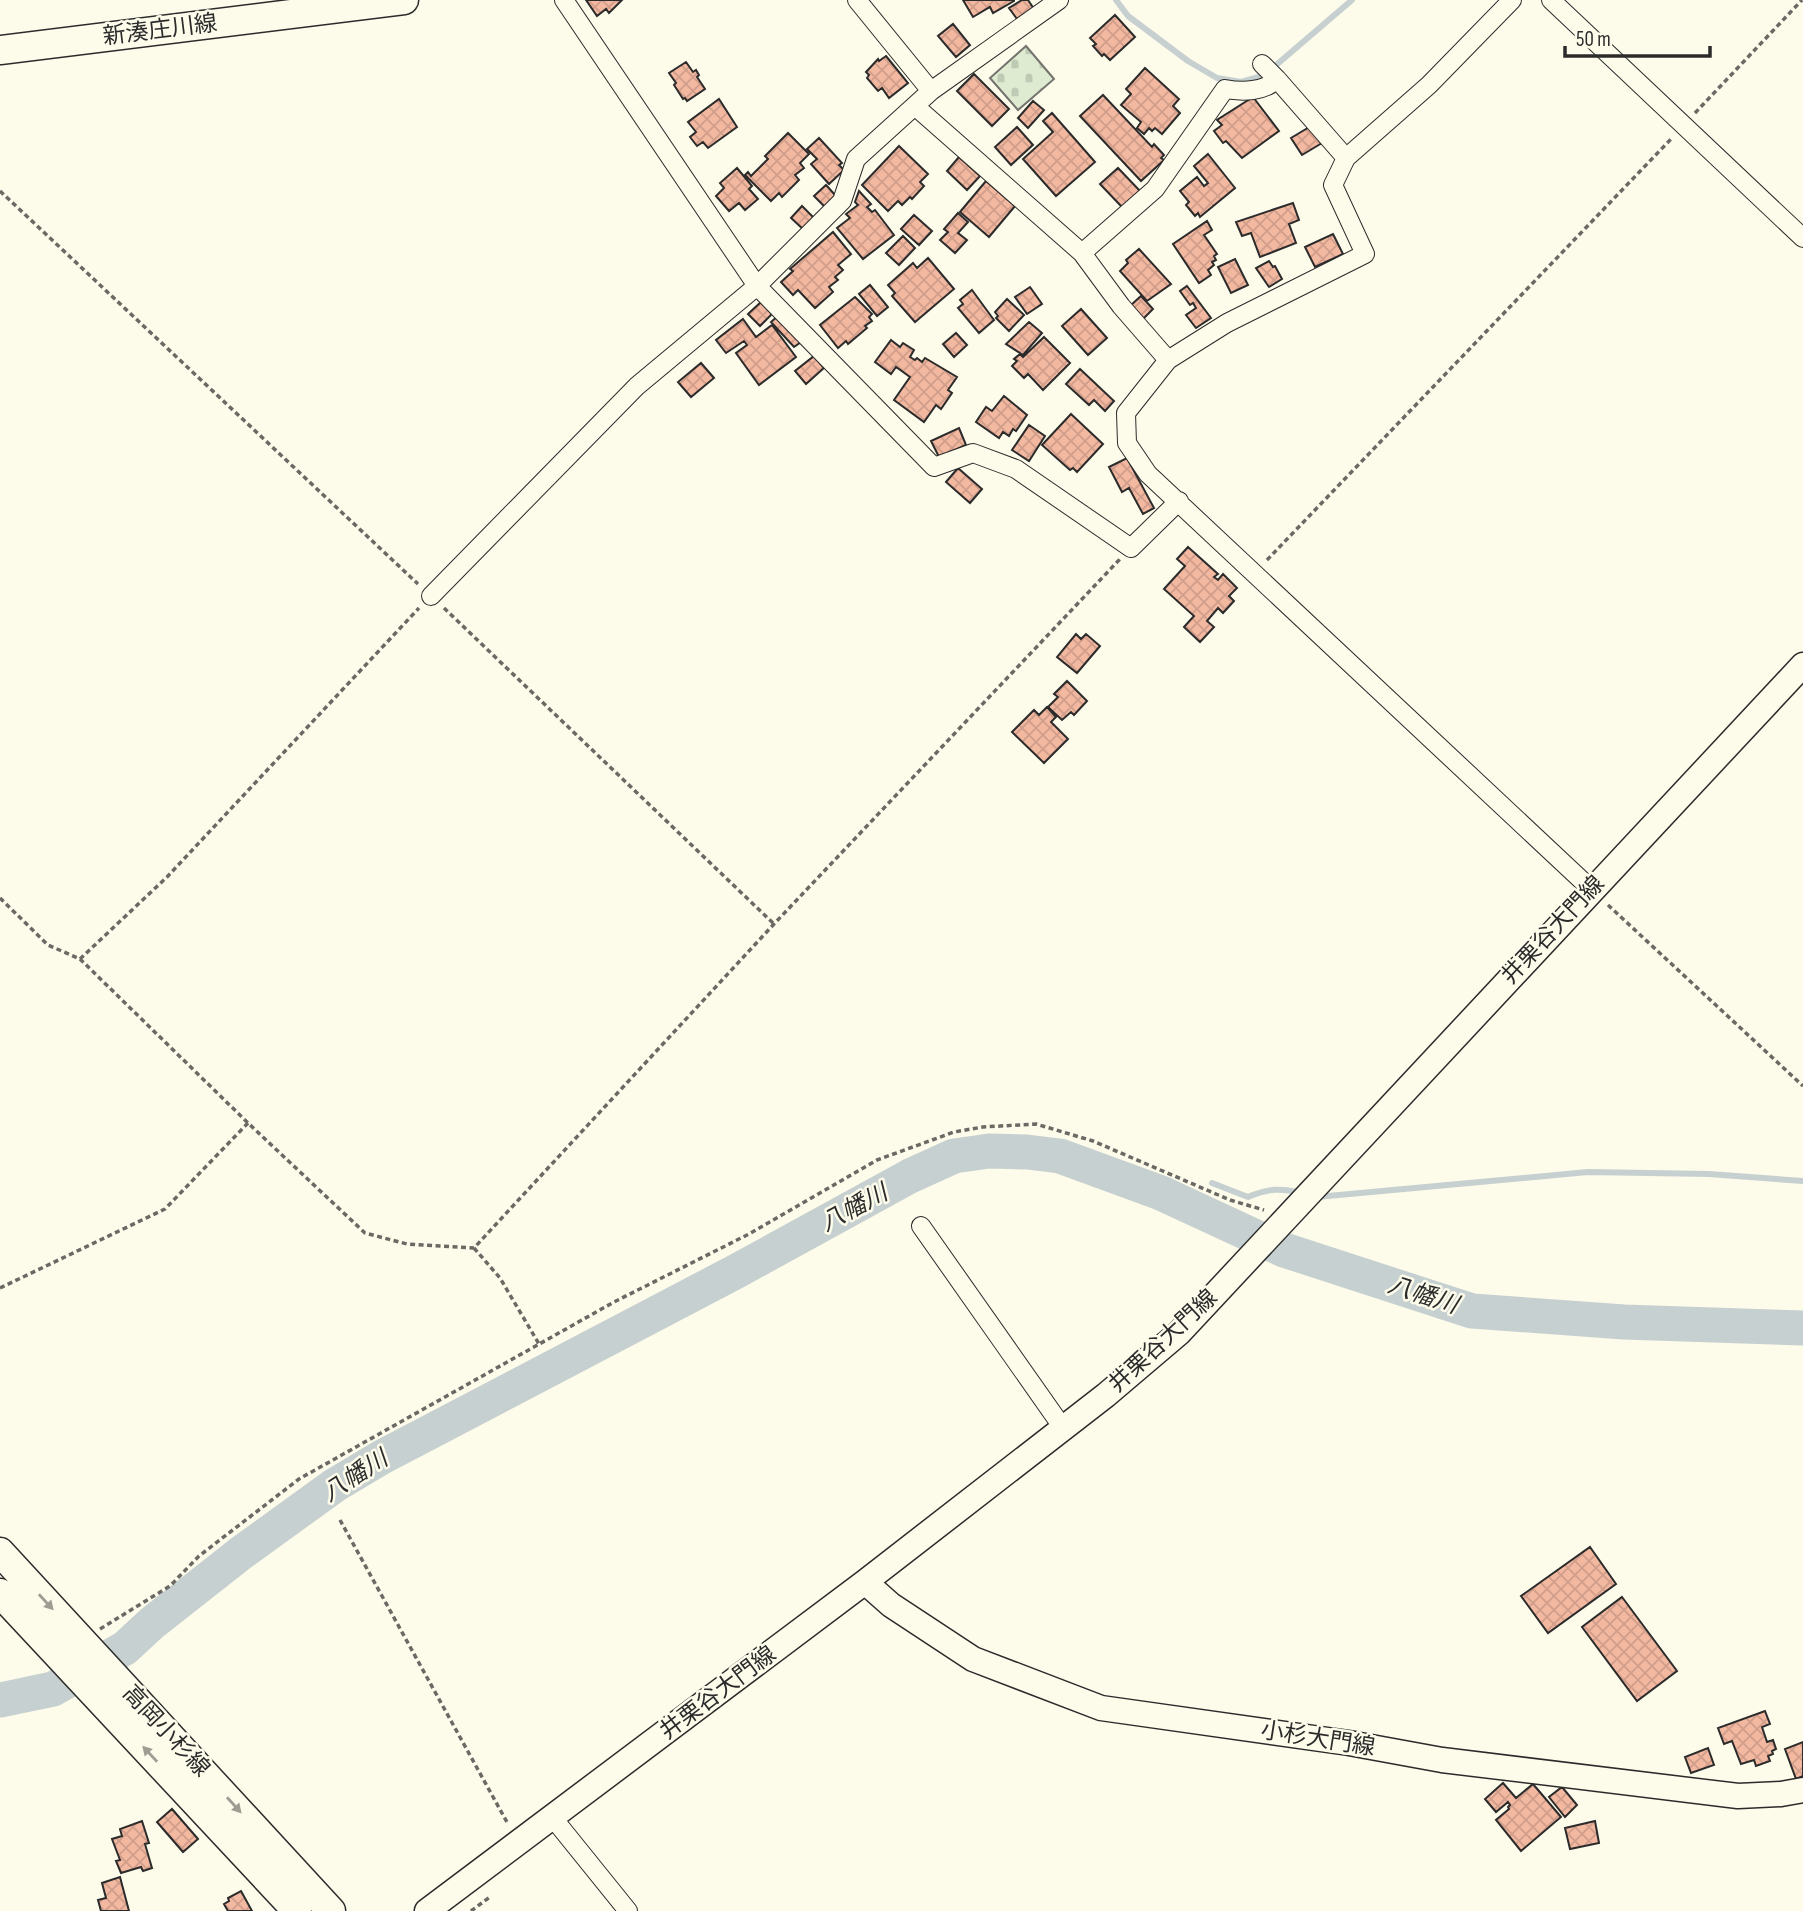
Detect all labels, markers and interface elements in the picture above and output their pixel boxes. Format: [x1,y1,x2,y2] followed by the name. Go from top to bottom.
[101,9,219,51] street label: 新湊庄川線
[1565,14,1710,58] scale bar
[1576,27,1611,52] text: 50 m
[1496,870,1610,990] street label: 井栗谷大門線
[815,1177,895,1238] water label: 八幡川
[1384,1270,1465,1321] water label: 八幡川
[1103,1284,1223,1398] street label: 井栗谷大門線
[317,1443,396,1508] water label: 八幡川
[38,1593,54,1610] one-way arrow
[654,1640,782,1746] street label: 井栗谷大門線
[117,1679,215,1783] street label: 高岡小杉線
[1259,1716,1377,1762] street label: 小杉大門線
[142,1746,158,1763] one-way arrow
[226,1796,242,1814] one-way arrow

